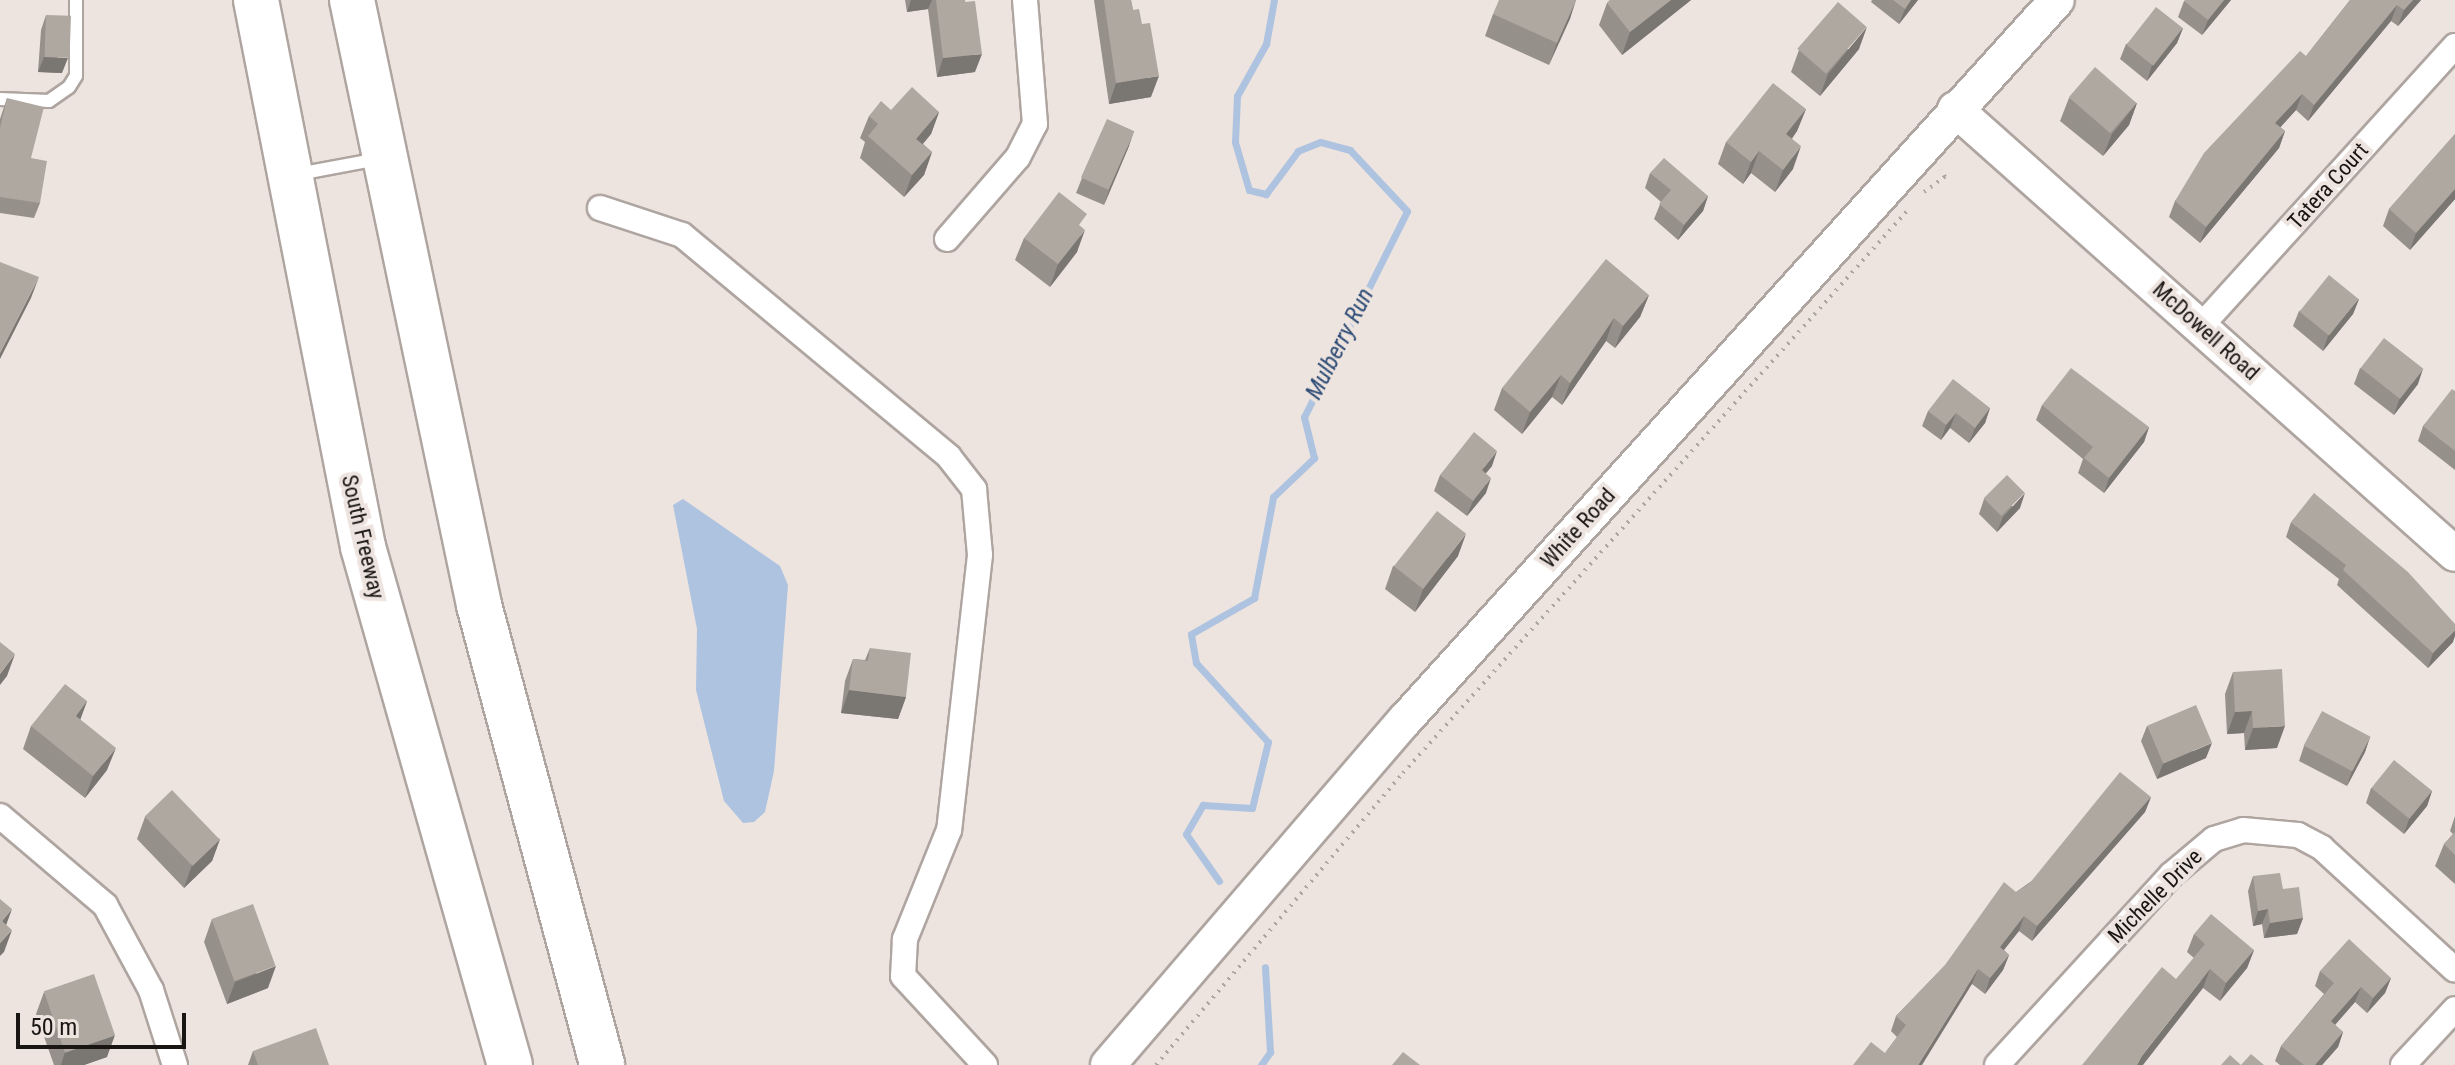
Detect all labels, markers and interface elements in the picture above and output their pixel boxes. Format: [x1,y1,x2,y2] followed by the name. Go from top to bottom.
[2282,137,2374,235] street label: Tatera Court
[2147,276,2265,386] street label: McDowell Road
[1300,284,1380,404] water label: Mulberry Run
[336,472,390,602] street label: South Freeway
[1535,483,1621,573] street label: White Road
[2102,843,2208,949] street label: Michelle Drive
[20,997,190,1047] scale bar
[30,1013,77,1041] text: 50 m

